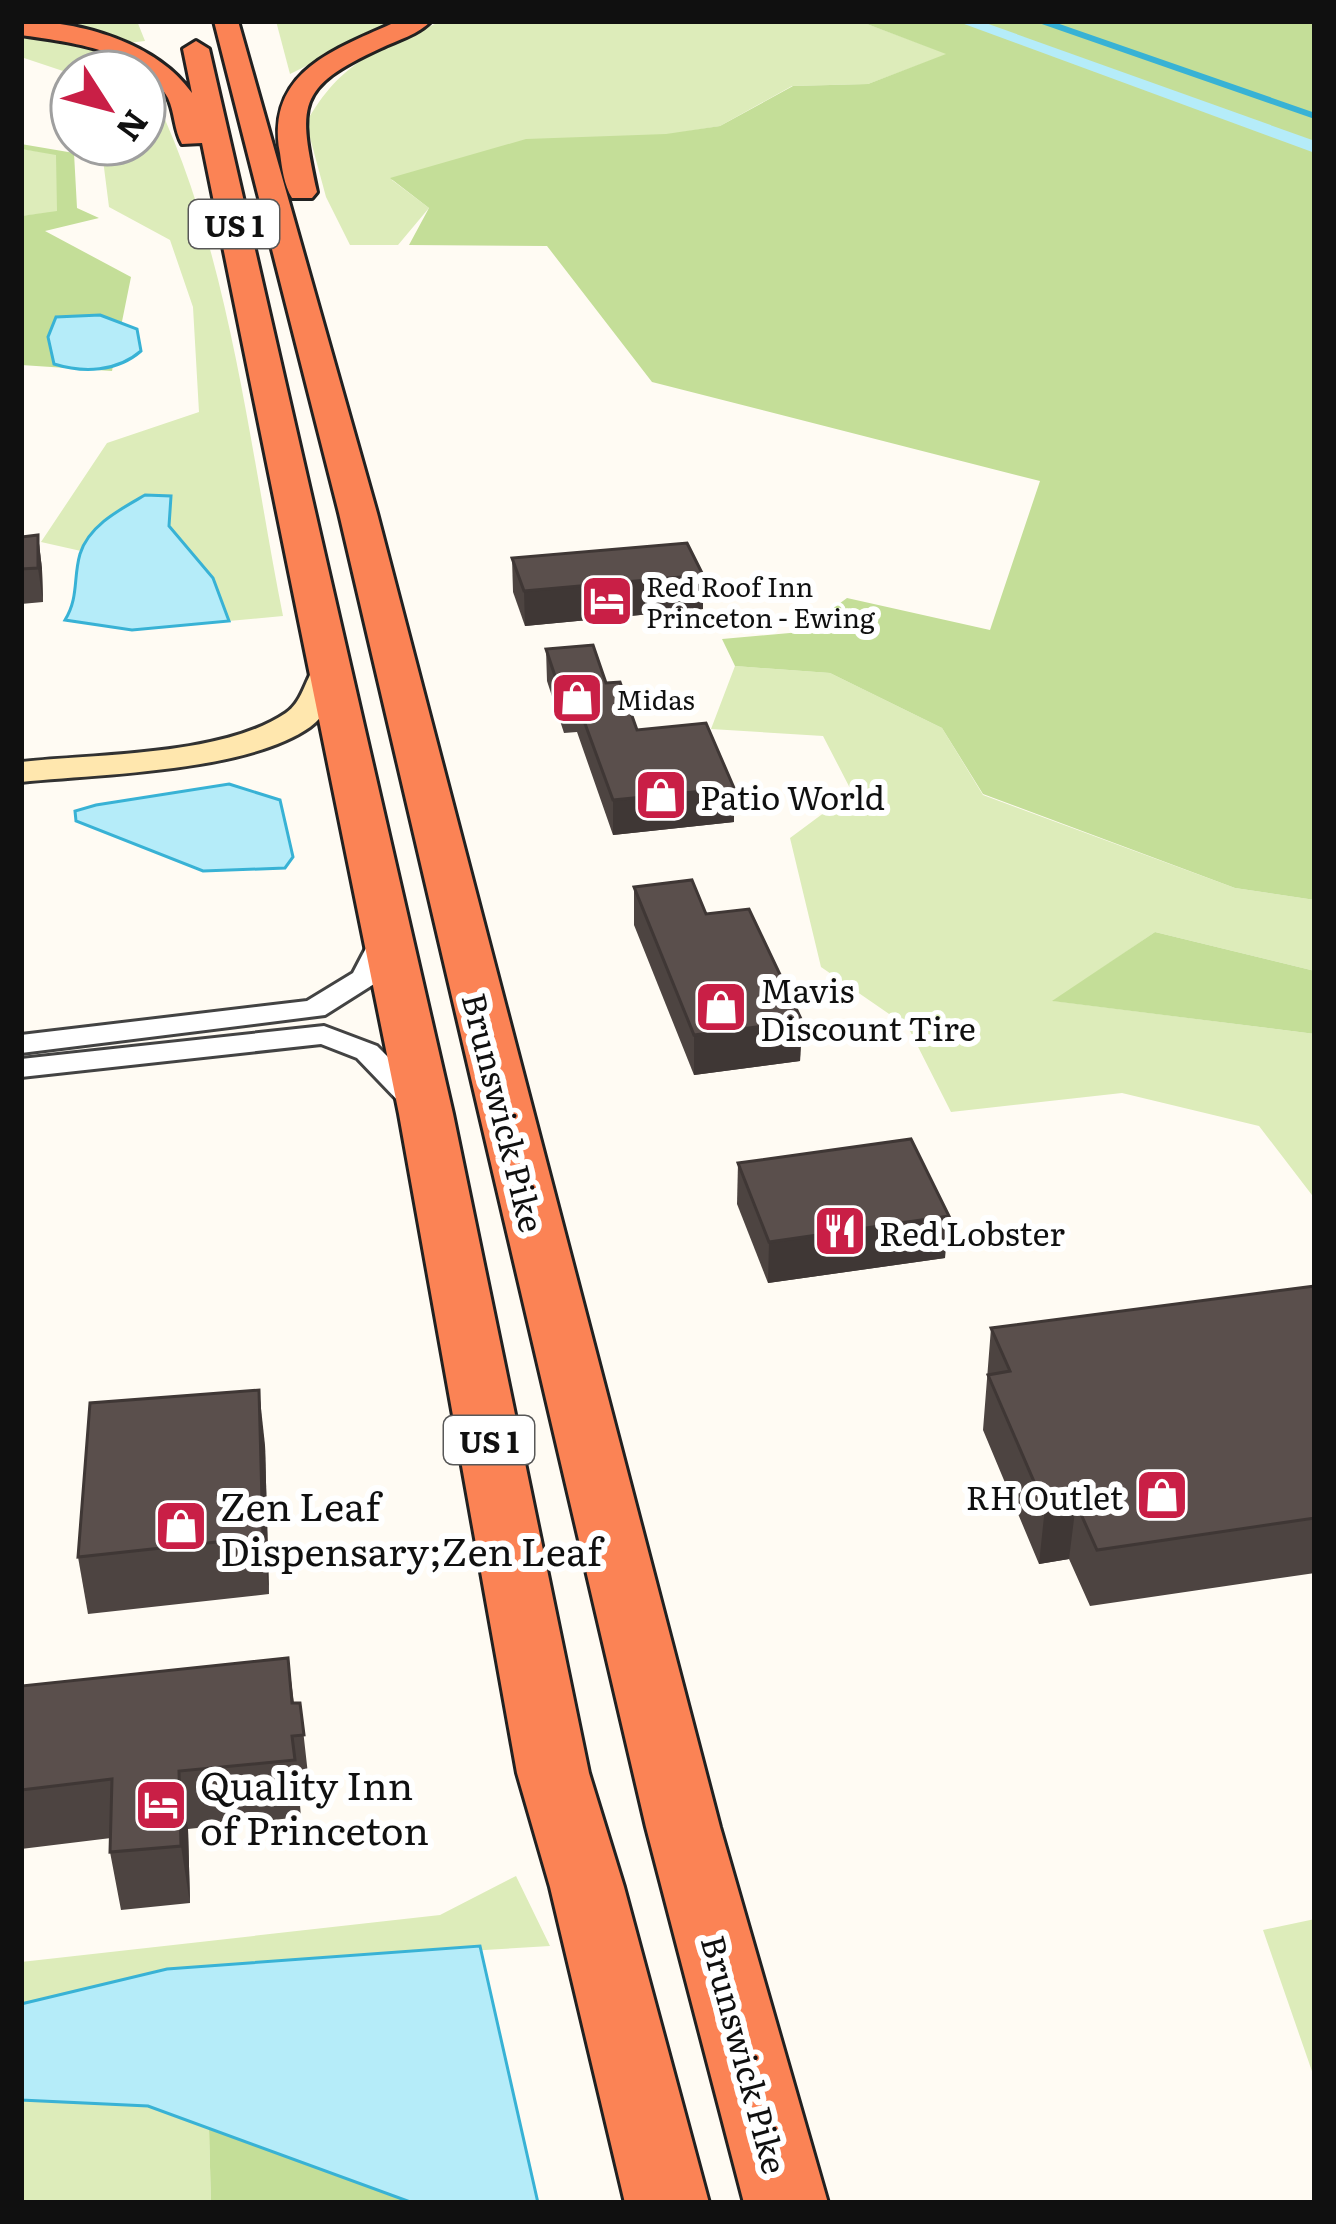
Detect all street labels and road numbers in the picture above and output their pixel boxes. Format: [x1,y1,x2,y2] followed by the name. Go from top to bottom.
[189,200,279,248] road number: US 1
[452,987,558,1237] street label: Brunswick Pike
[444,1416,534,1464] road number: US 1
[691,1929,801,2179] street label: Brunswick Pike

